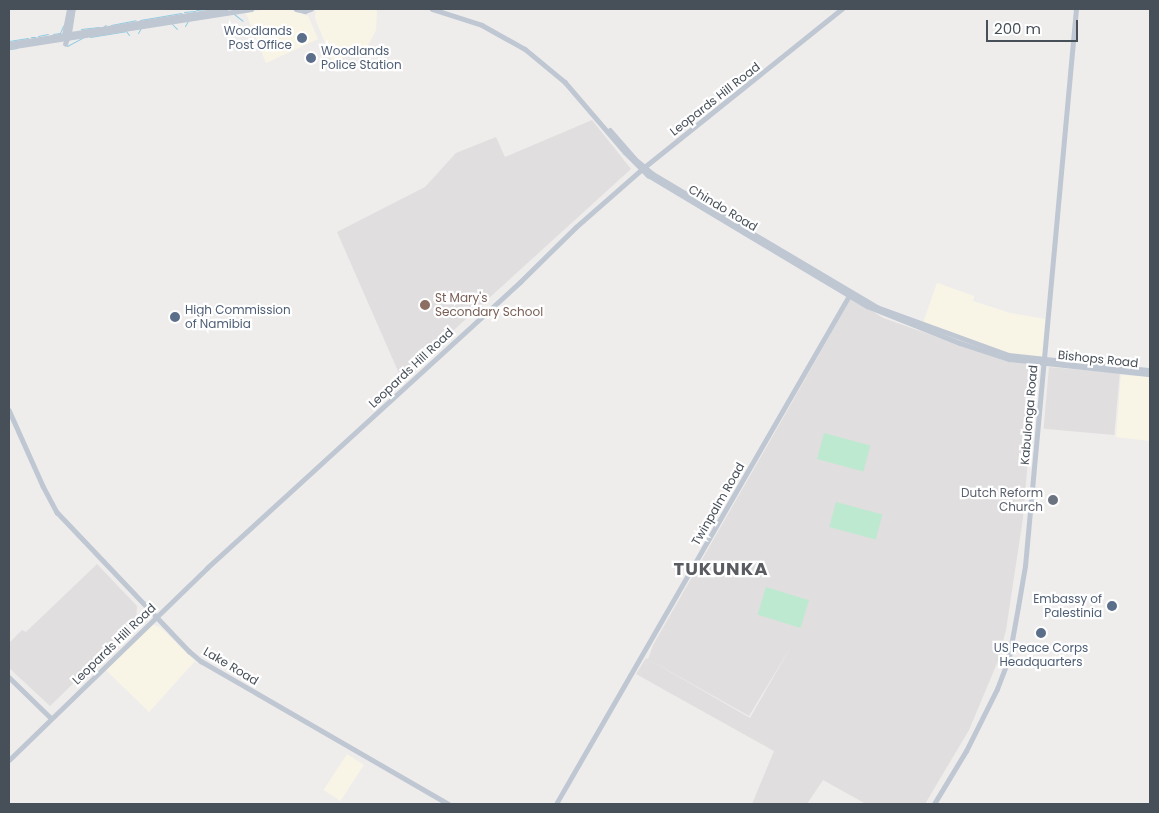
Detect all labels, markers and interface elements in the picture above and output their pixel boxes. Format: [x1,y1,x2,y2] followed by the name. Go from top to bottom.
[989,10,1082,42] scale bar
[994,18,1041,39] text: 200 m
[224,24,292,52] place label: Woodlands Post Office
[296,32,308,44] marker: Woodlands Post Office
[321,44,402,72] place label: Woodlands Police Station
[305,52,317,64] marker: Woodlands Police Station
[667,59,763,139] street label: Leopards Hill Road
[686,182,760,234] street label: Chindo Road
[435,291,543,319] place label: St Mary's Secondary School
[419,299,431,311] marker: St Mary's Secondary School
[185,303,291,331] place label: High Commission of Namibia
[169,311,181,323] marker: High Commission of Namibia
[366,325,456,411] street label: Leopards Hill Road
[1057,348,1139,370] street label: Bishops Road
[1017,365,1041,465] street label: Kabulonga Road
[689,460,747,548] street label: Twinpalm Road
[961,486,1043,514] place label: Dutch Reform Church
[1047,494,1059,506] marker: Dutch Reform Church
[673,558,769,580] district label: TUKUNKA
[1033,592,1102,620] place label: Embassy of Palestinia
[1106,600,1118,612] marker: Embassy of Palestinia
[69,601,159,687] street label: Leopards Hill Road
[1035,627,1047,639] marker: US Peace Corps Headquarters
[994,641,1088,669] place label: US Peace Corps Headquarters
[201,644,261,688] street label: Lake Road

